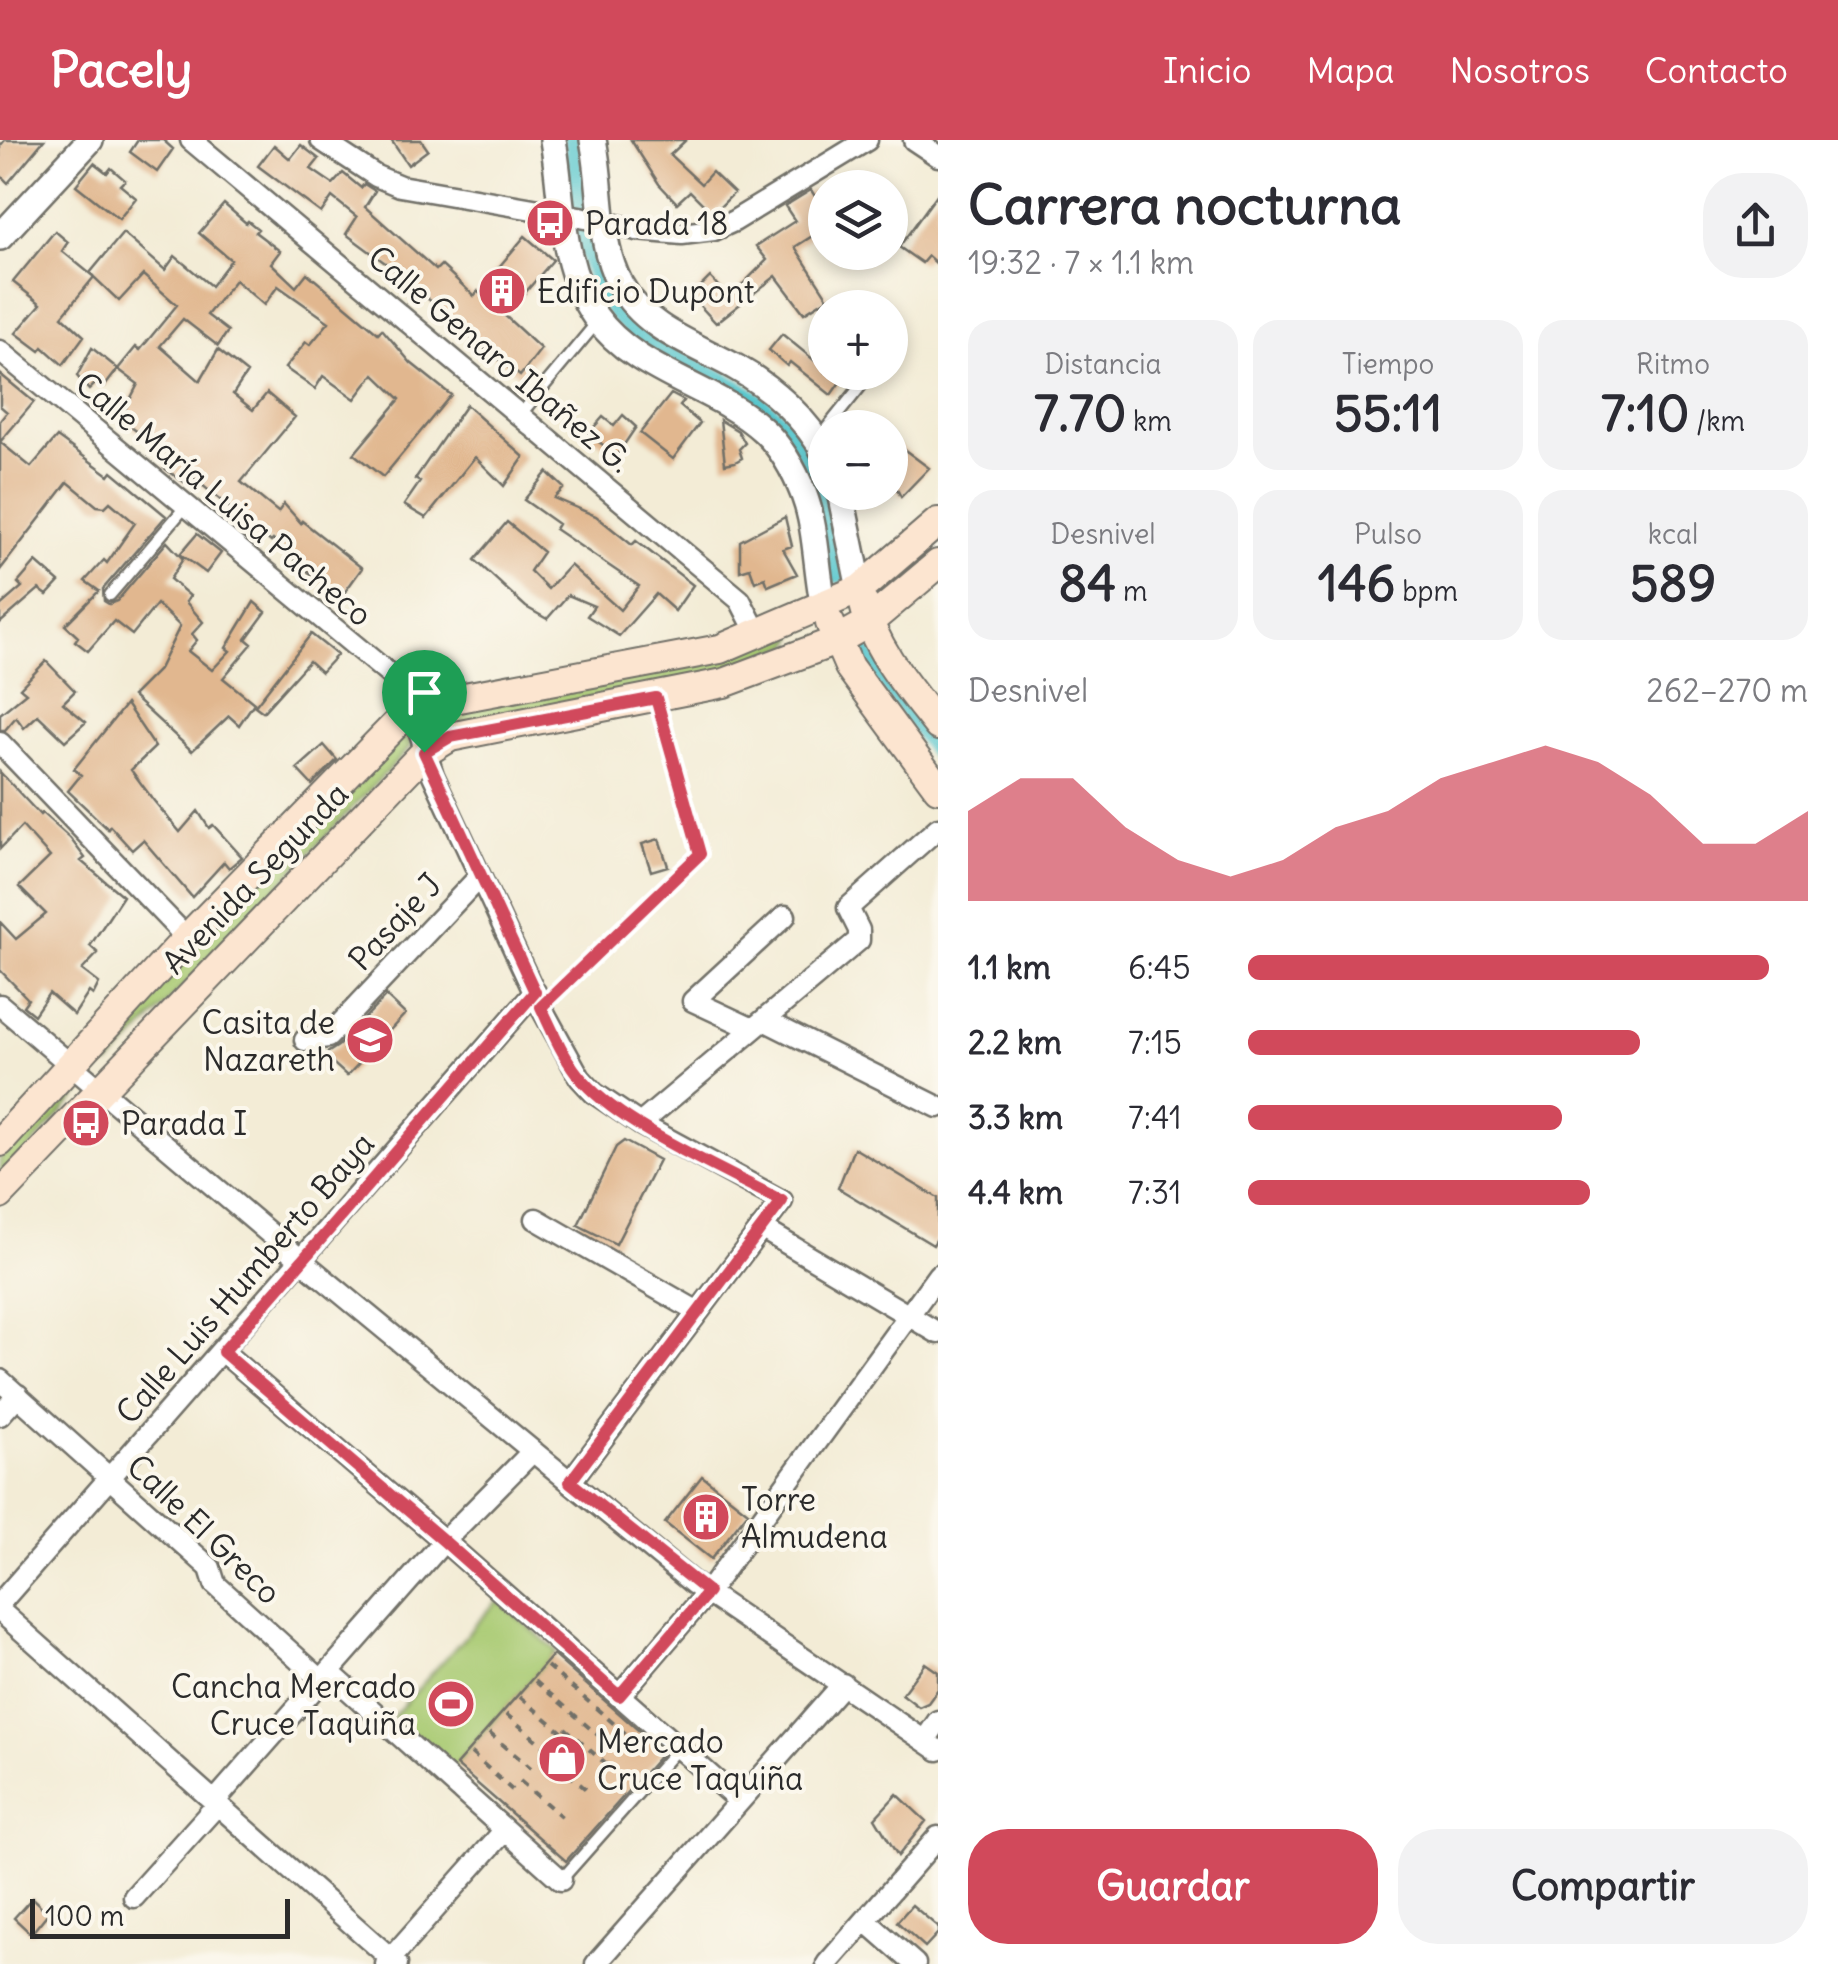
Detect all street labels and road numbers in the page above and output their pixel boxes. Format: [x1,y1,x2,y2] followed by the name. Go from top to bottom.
[360,237,640,481] street label: Calle Genaro Ibañez G.
[67,363,381,635] street label: Calle María Luisa Pacheco
[153,774,357,982] street label: Avenida Segunda
[340,865,450,979] street label: Pasaje J
[107,1124,383,1432] street label: Calle Luis Humberto Baya
[118,1445,290,1613] street label: Calle El Greco

